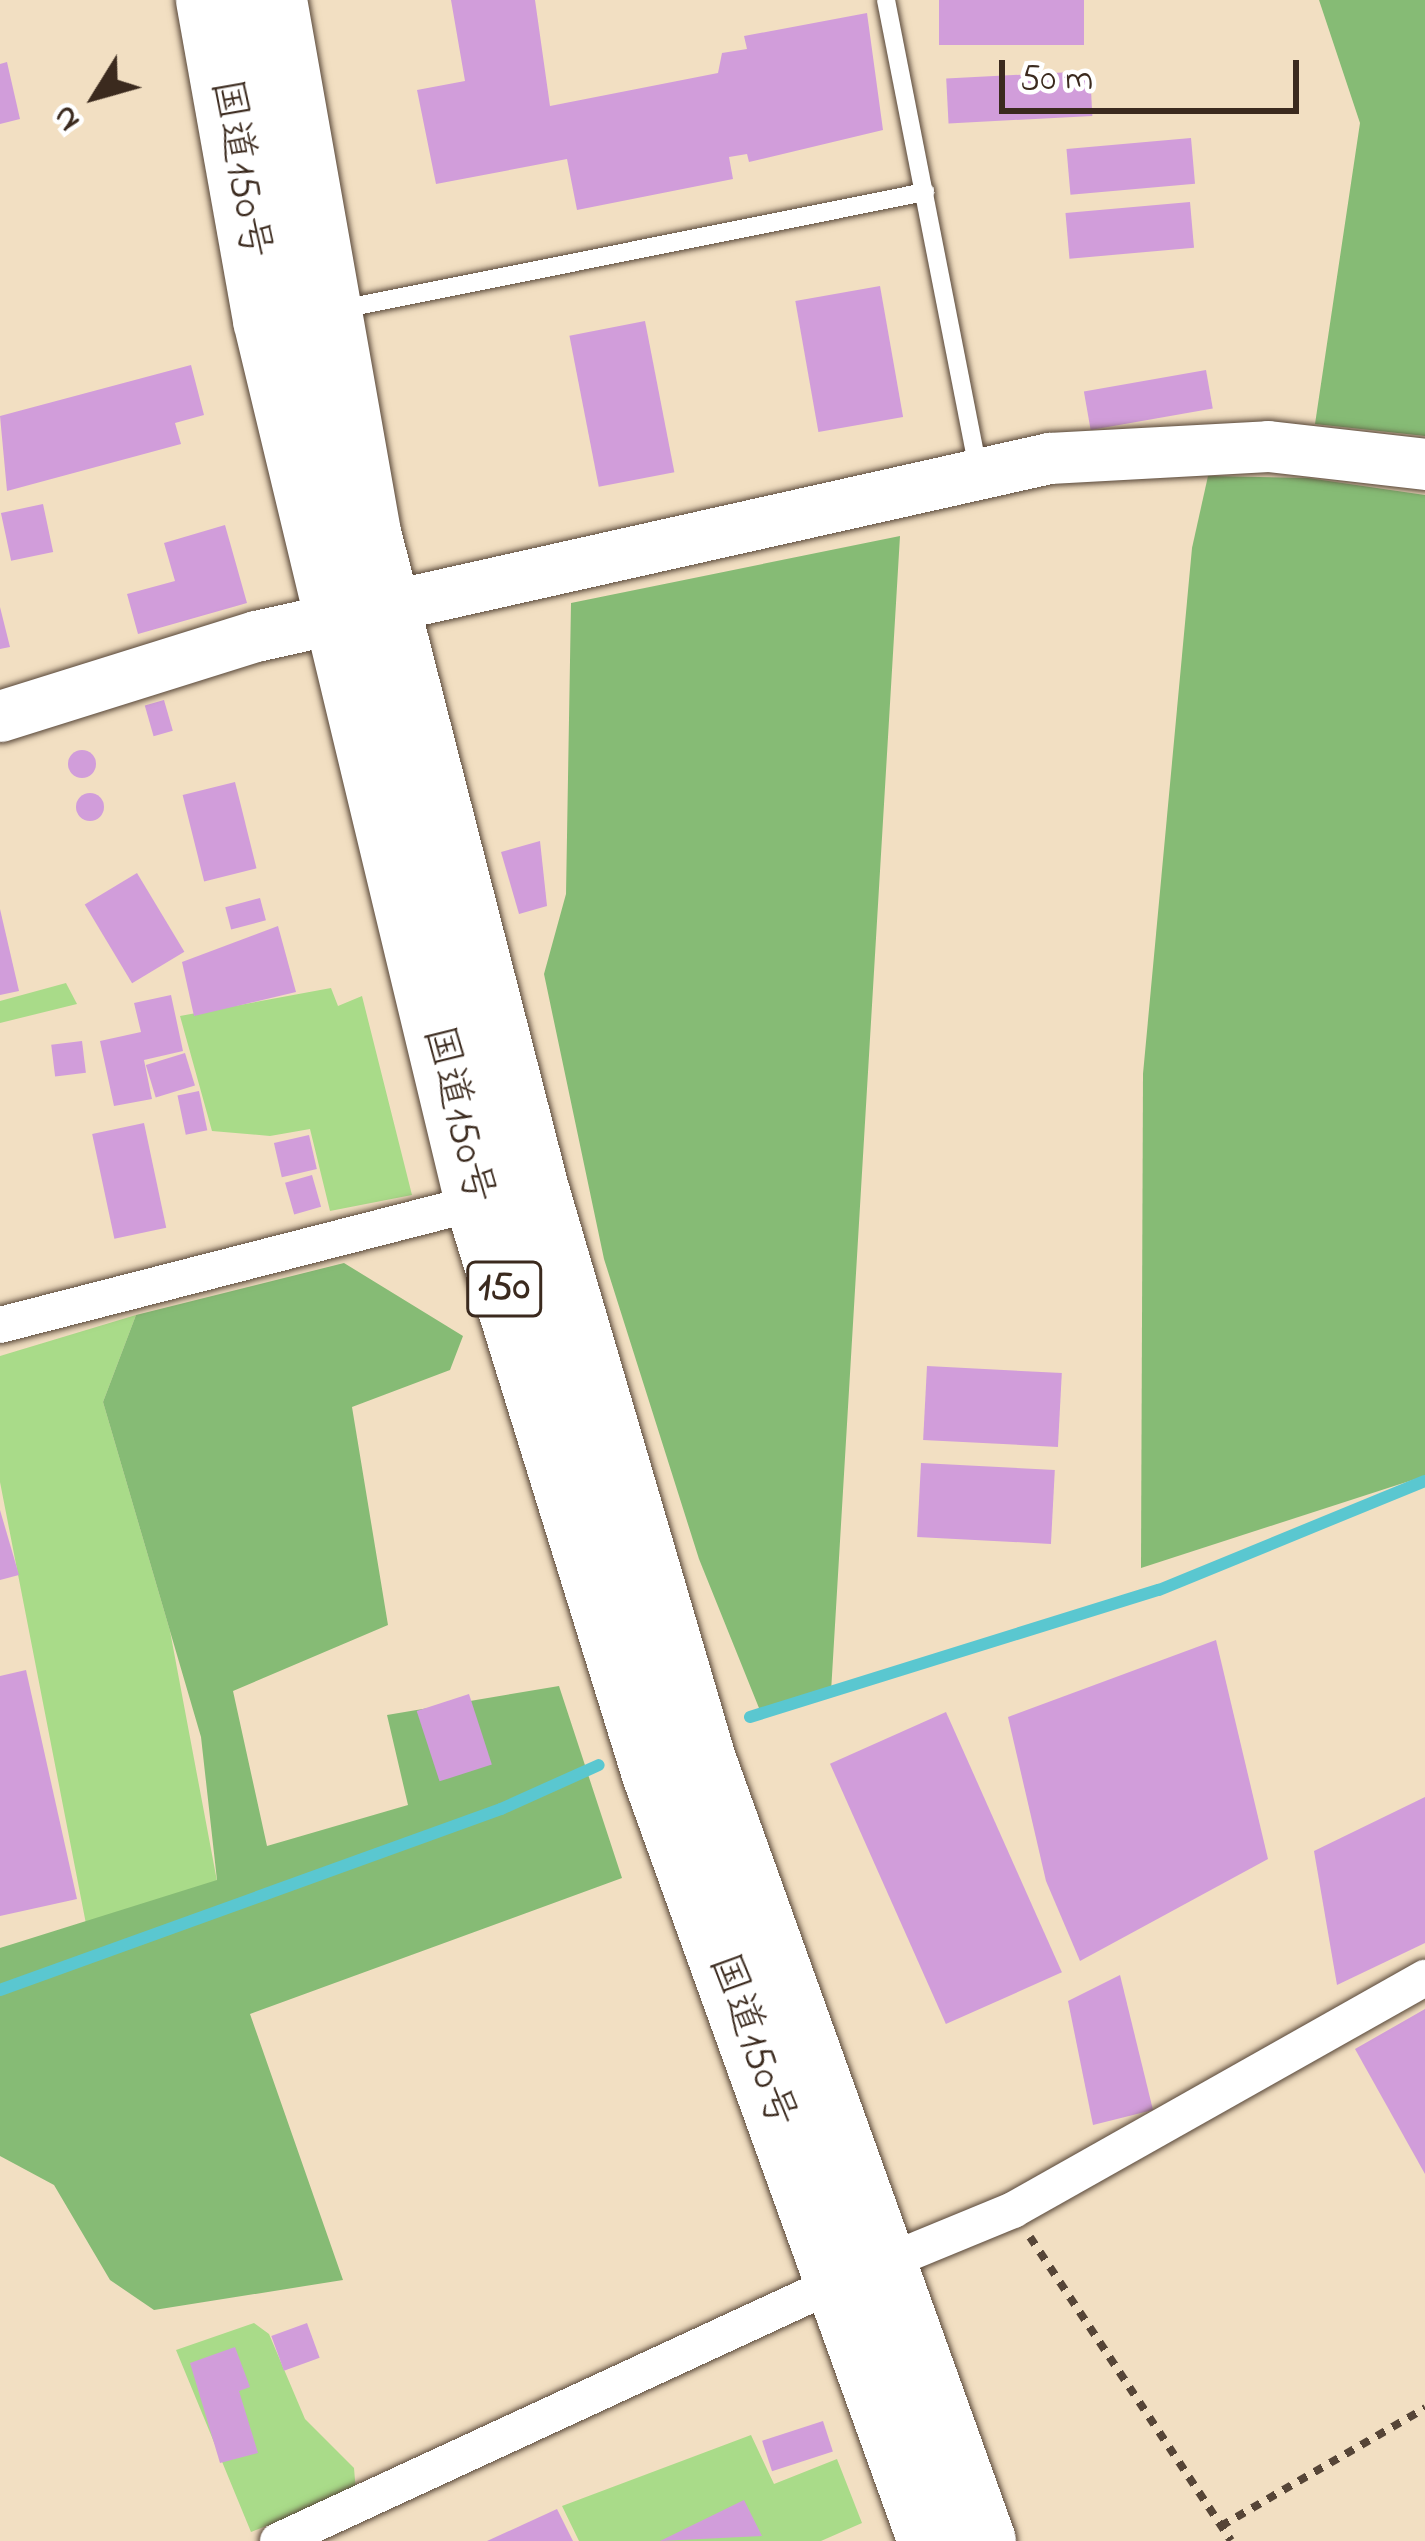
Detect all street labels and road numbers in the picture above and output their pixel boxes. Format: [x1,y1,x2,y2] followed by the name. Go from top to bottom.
[198,75,280,263] street label: 国道150号
[411,1021,503,1209] street label: 国道150号
[465,1256,543,1322] road number: 150
[696,1947,806,2135] street label: 国道150号

